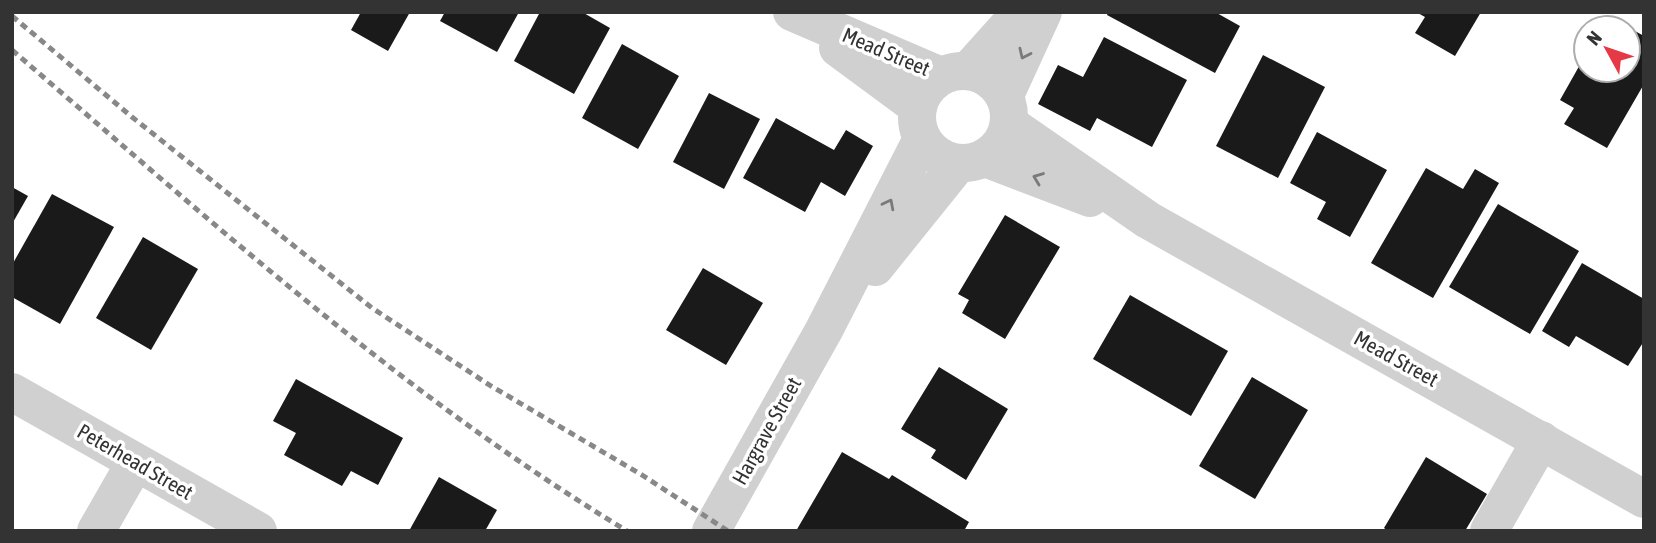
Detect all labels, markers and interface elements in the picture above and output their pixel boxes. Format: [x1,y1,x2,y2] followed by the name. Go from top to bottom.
[1572,14,1642,84] north arrow
[839,22,934,80] street label: Mead Street
[1582,27,1606,49] text: N
[1018,47,1032,59] one-way arrow
[1033,173,1045,187] one-way arrow
[880,199,894,211] one-way arrow
[1350,325,1443,391] street label: Mead Street
[727,373,805,488] street label: Hargrave Street
[73,418,198,504] street label: Peterhead Street

